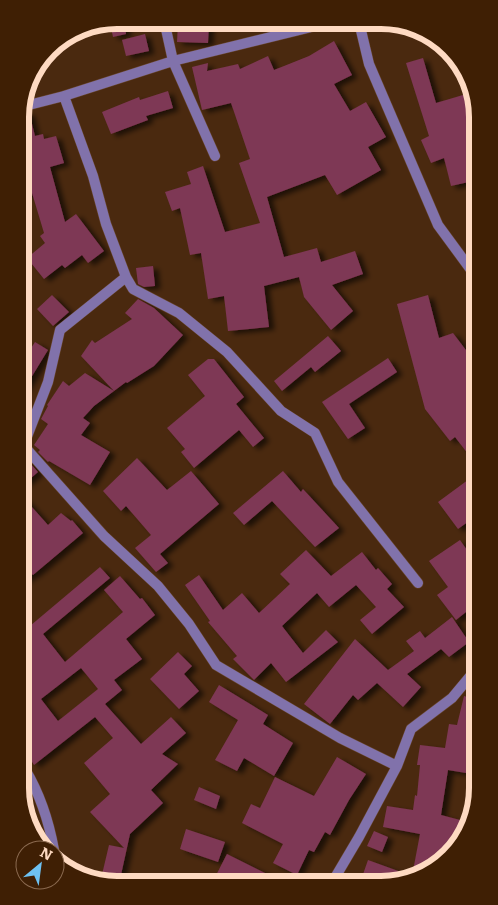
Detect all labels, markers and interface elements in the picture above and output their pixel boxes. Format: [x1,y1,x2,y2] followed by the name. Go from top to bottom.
[15,840,65,890] north arrow
[37,841,57,864] text: N

